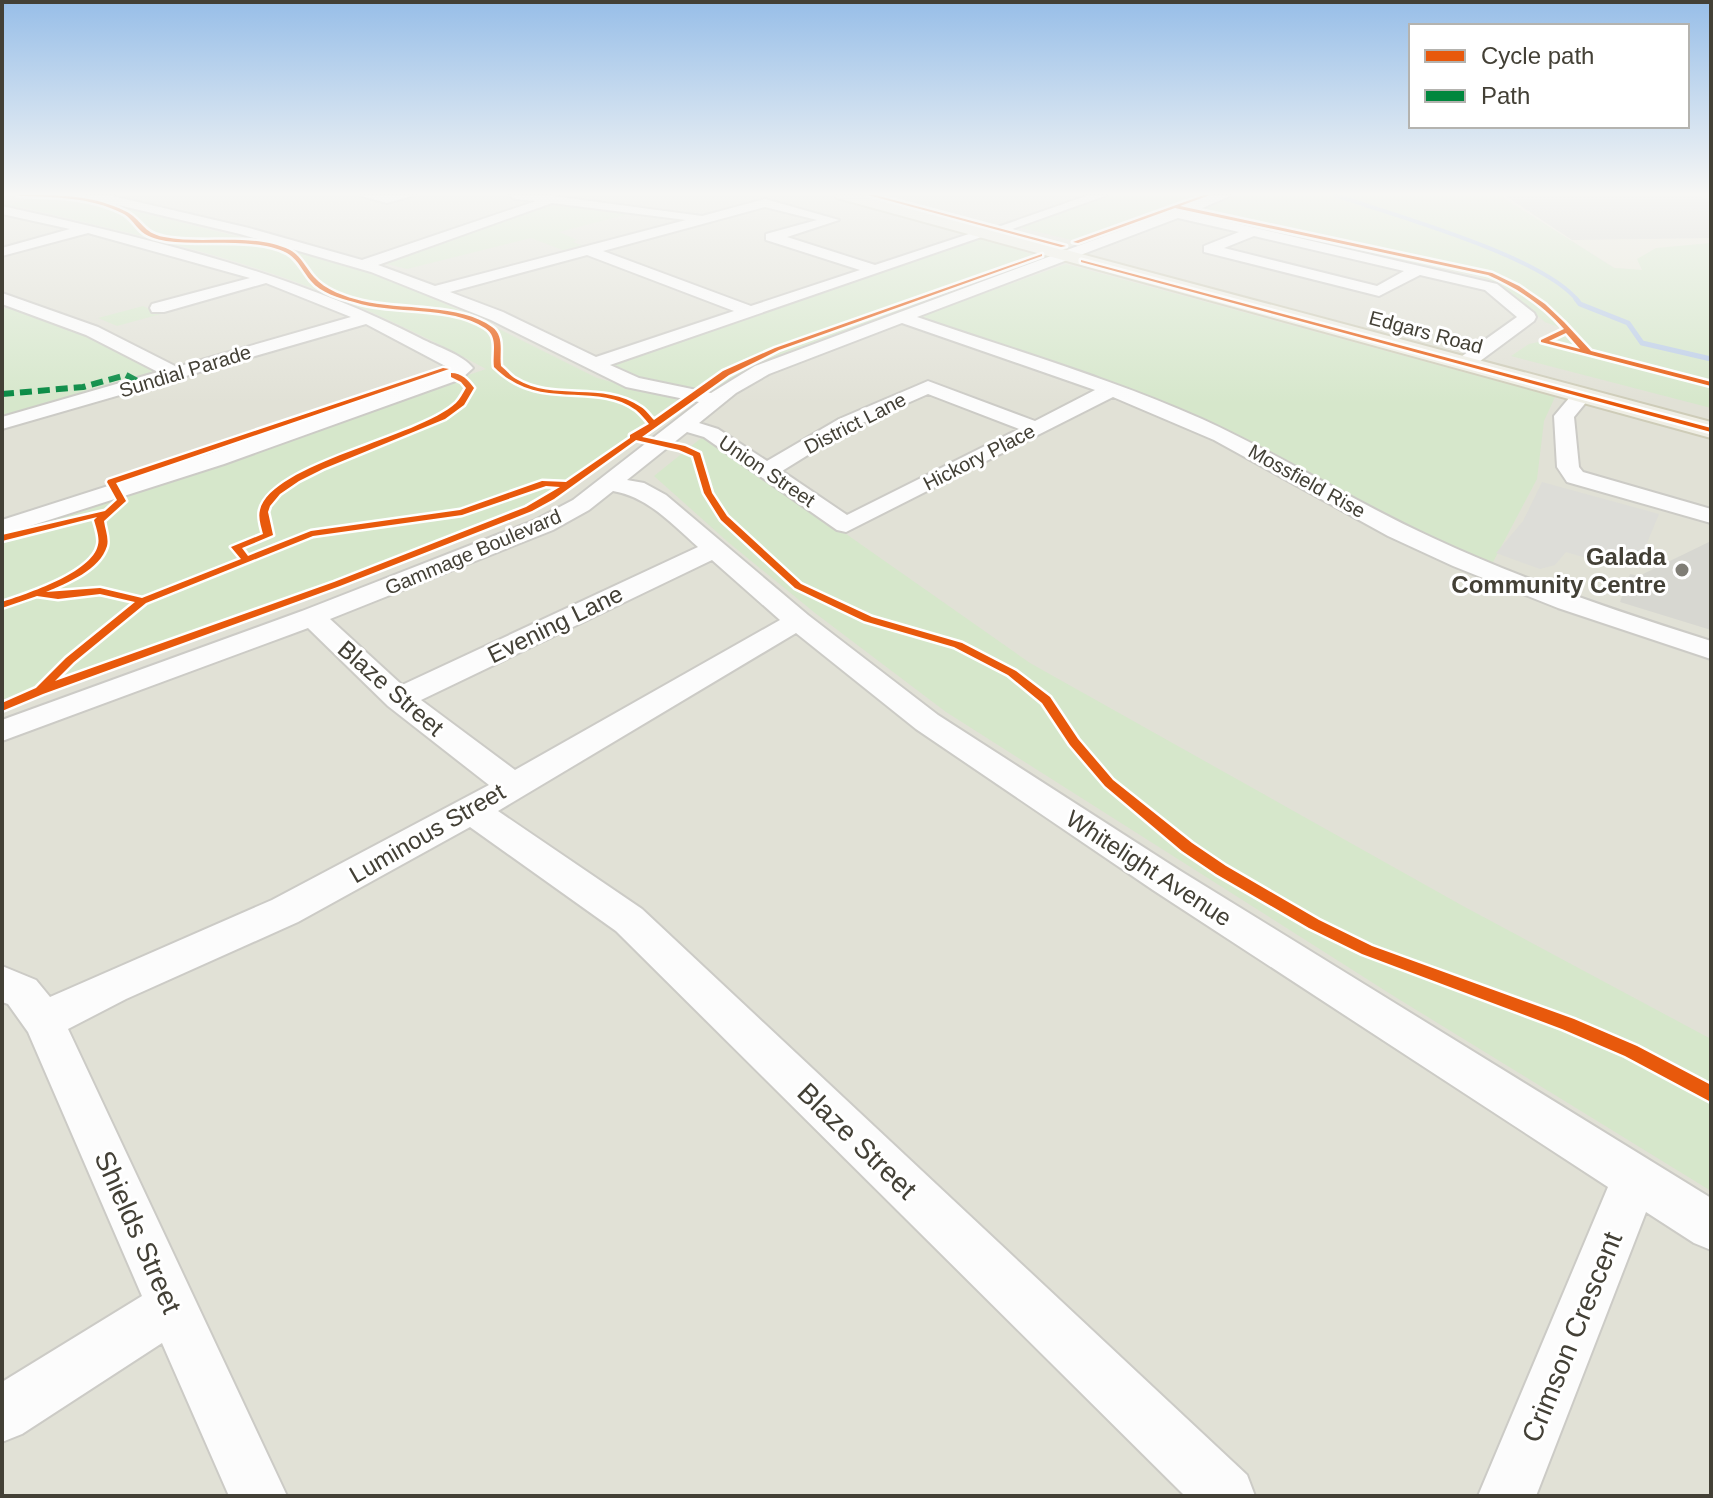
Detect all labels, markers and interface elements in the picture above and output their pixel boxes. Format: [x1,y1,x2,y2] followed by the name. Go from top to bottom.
[1409,24,1689,128] legend
[1481,42,1594,69] text: Cycle path
[1481,82,1530,109] text: Path
[1367,306,1485,358] street label: Edgars Road
[116,340,254,402] street label: Sundial Parade
[800,388,910,458] street label: District Lane
[920,419,1038,495] street label: Hickory Place
[715,431,820,511] street label: Union Street
[1245,440,1369,522] street label: Mossfield Rise
[382,505,564,599] street label: Gammage Boulevard
[1451,543,1667,598] place label: Galada Community Centre
[1673,561,1691,579] marker: Galada Community Centre
[483,580,627,668] street label: Evening Lane
[333,635,449,741] street label: Blaze Street
[345,777,510,888] street label: Luminous Street
[1061,804,1237,932] street label: Whitelight Avenue
[791,1077,923,1205] street label: Blaze Street
[88,1146,188,1318] street label: Shields Street
[1516,1227,1628,1447] street label: Crimson Crescent

